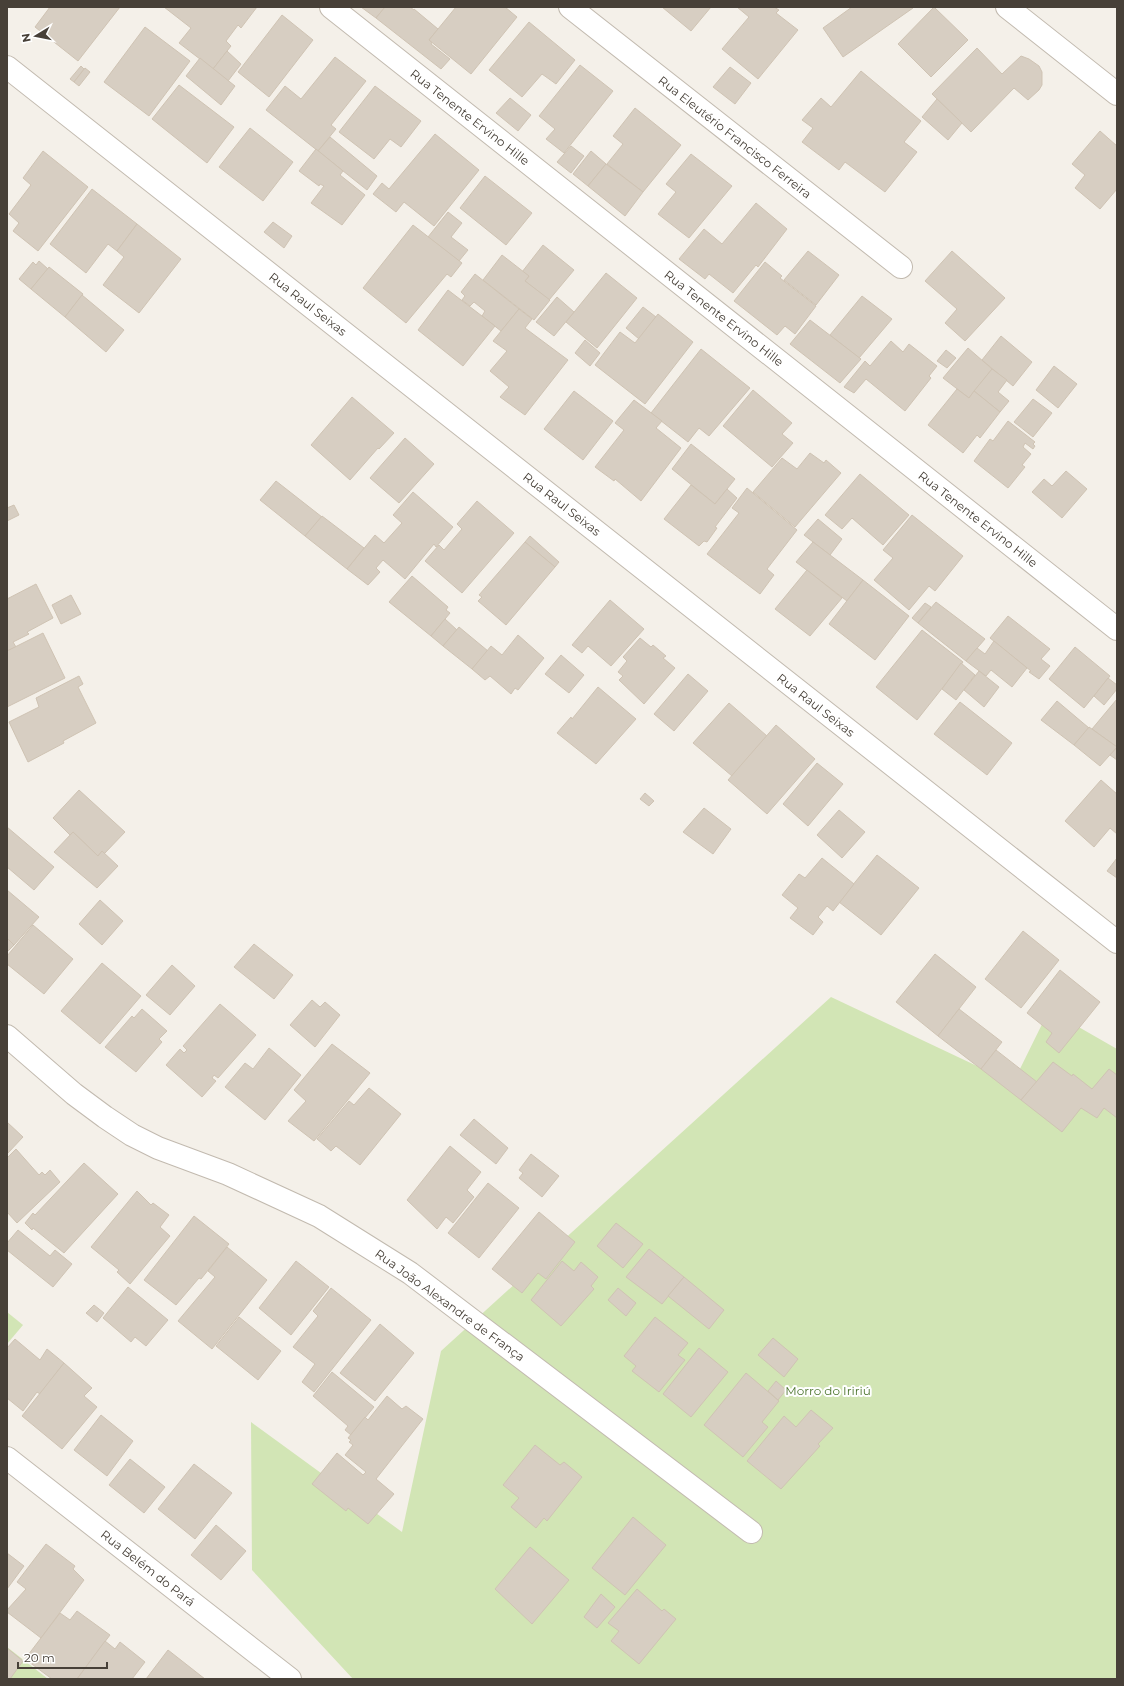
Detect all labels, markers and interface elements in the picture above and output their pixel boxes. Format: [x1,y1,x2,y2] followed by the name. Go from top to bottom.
[16,16,56,56] north arrow
[18,32,34,43] text: N
[407,66,533,168] street label: Rua Tenente Ervino Hille
[656,73,814,201] street label: Rua Eleutério Francisco Ferreira
[661,267,787,369] street label: Rua Tenente Ervino Hille
[266,269,350,339] street label: Rua Raul Seixas
[915,468,1041,570] street label: Rua Tenente Ervino Hille
[520,469,604,539] street label: Rua Raul Seixas
[774,670,858,740] street label: Rua Raul Seixas
[372,1246,528,1364] street label: Rua João Alexandre de França
[785,1383,871,1398] park label: Morro do Iririú
[98,1527,198,1609] street label: Rua Belém do Pará
[18,1644,107,1670] scale bar
[24,1650,55,1665] text: 20 m

